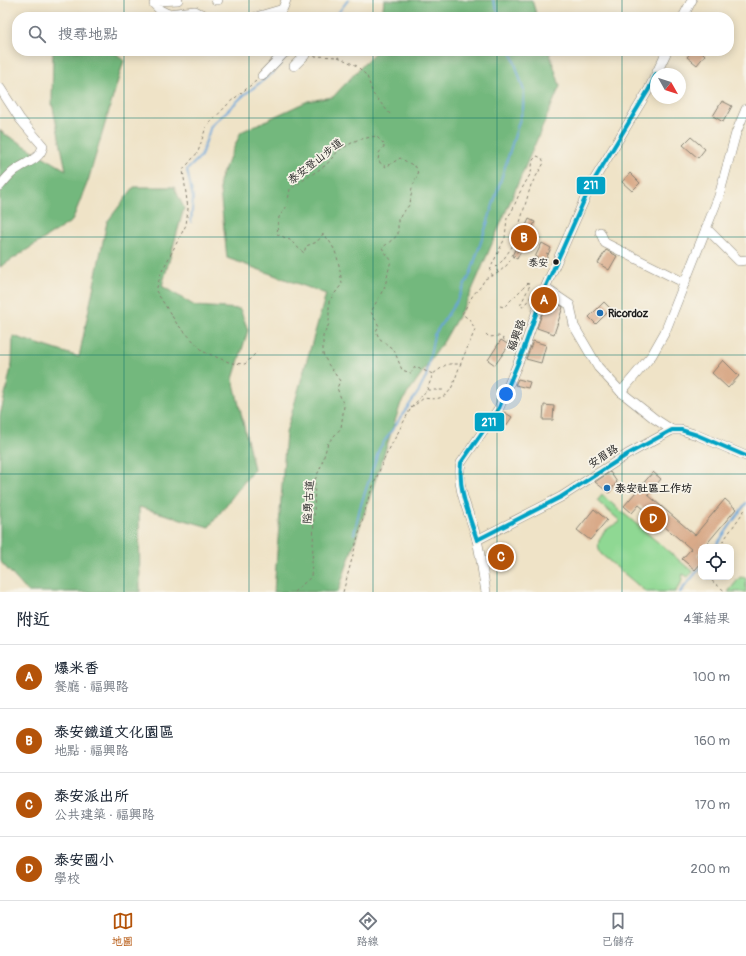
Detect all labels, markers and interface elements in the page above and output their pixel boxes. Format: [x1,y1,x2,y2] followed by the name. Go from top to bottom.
[12,12,734,56] search box
[26,23,48,45] icon: search
[58,25,118,44] text: 搜尋地點
[650,68,686,104] north arrow
[285,136,345,187] street label: 泰安登山步道
[576,176,606,195] line badge: 211
[584,179,598,192] text: 211
[511,223,537,253] pin: B
[528,257,548,269] place label: 泰安
[551,257,561,267] marker: 泰安
[531,285,557,315] pin: A
[608,307,649,320] place label: Ricordoz
[595,308,605,318] marker: Ricordoz
[505,317,528,353] street label: 福興路
[496,384,516,404] your location
[474,412,505,432] line badge: 211
[482,416,496,429] text: 211
[586,442,621,471] street label: 安眉路
[300,480,317,524] street label: 隘勇古道
[615,482,692,495] place label: 泰安社區工作坊
[602,483,612,493] marker: 泰安社區工作坊
[640,504,666,534] pin: D
[488,542,514,572] pin: C
[698,544,734,580] map controls
[698,544,734,580] button: locate
[16,609,50,630] text: 附近
[683,611,730,627] text: 4筆結果
[54,659,99,678] text: 爆米香
[25,669,33,685] text: A
[693,669,730,685] text: 100 m
[54,679,129,695] text: 餐廳 · 福興路
[54,723,174,742] text: 泰安鐵道文化園區
[25,733,33,749] text: B
[694,733,730,749] text: 160 m
[54,743,129,759] text: 地點 · 福興路
[54,787,129,806] text: 泰安派出所
[25,797,33,813] text: C
[695,797,730,813] text: 170 m
[54,807,155,823] text: 公共建築 · 福興路
[54,851,114,870] text: 泰安國小
[25,861,33,877] text: D
[691,861,730,877] text: 200 m
[54,871,80,887] text: 學校
[112,910,134,948] tab: 地圖
[357,910,379,948] tab: 路線
[602,910,635,948] tab: 已儲存

